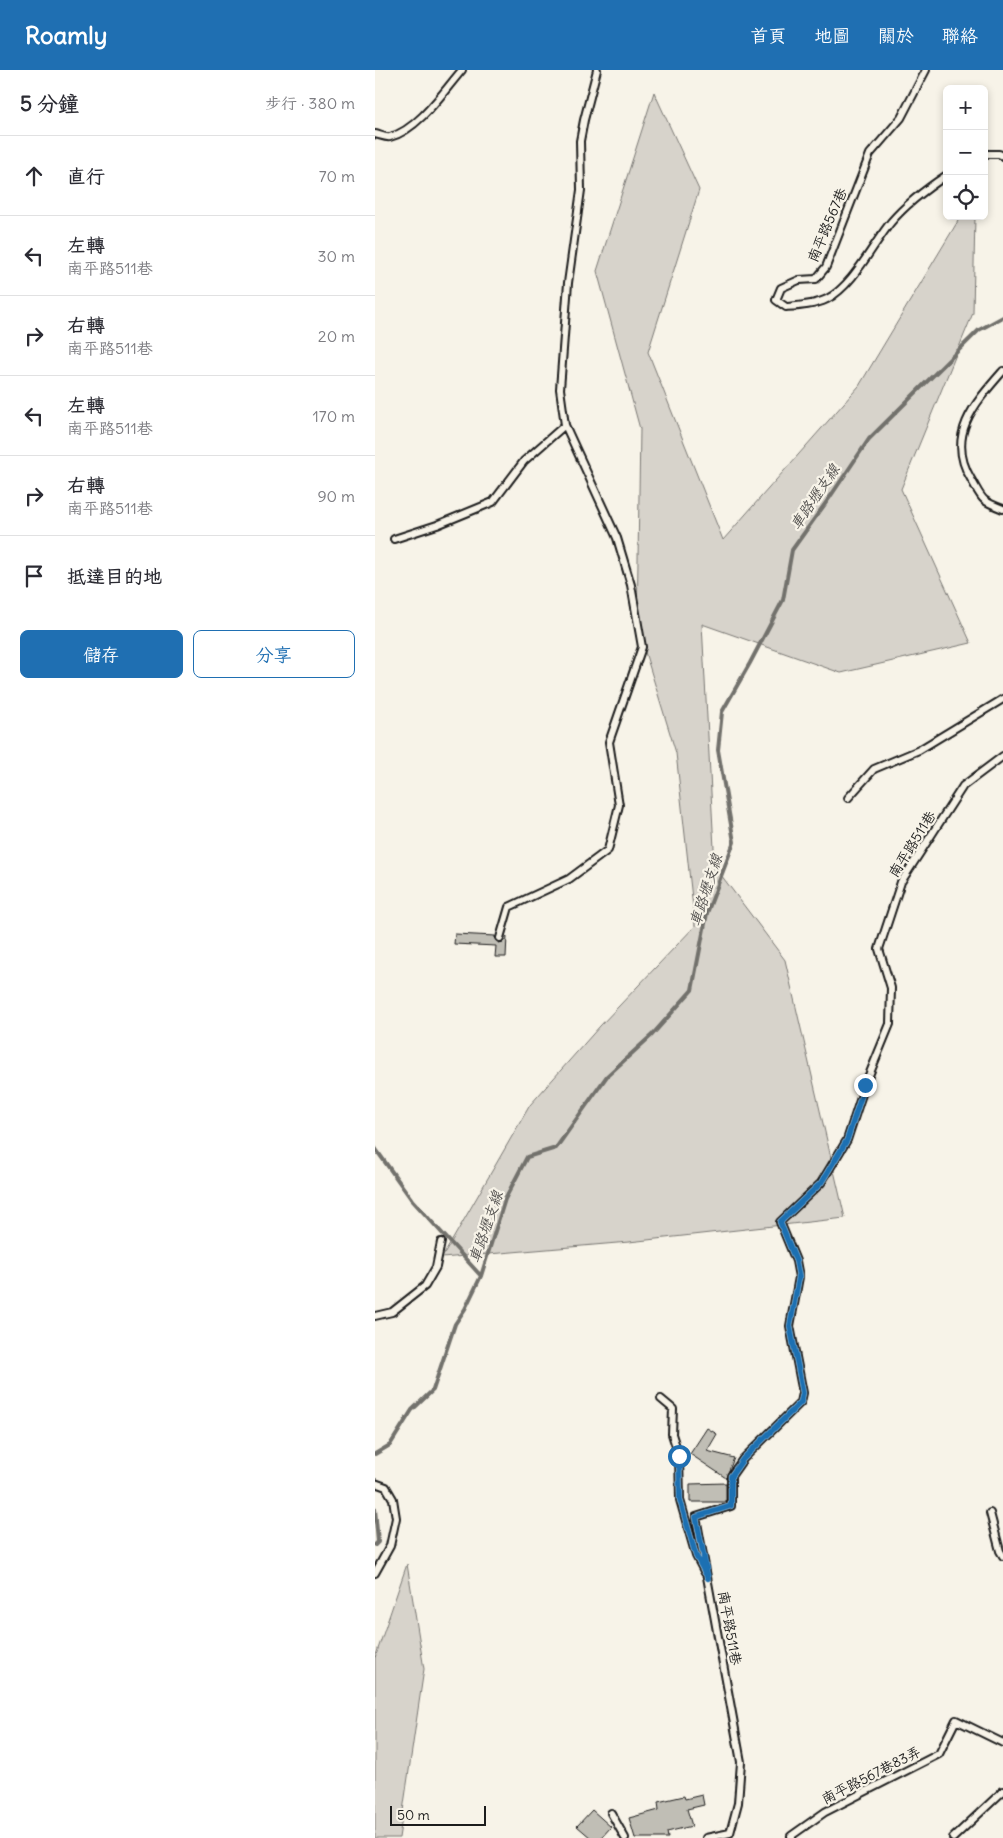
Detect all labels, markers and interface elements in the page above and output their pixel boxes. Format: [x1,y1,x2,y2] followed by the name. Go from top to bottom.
[25,20,107,50] text: Roamly
[750,24,786,47] text: 首頁
[814,24,850,47] text: 地圖
[878,24,914,47] text: 關於
[942,24,978,47] text: 聯絡
[943,85,988,220] map controls
[943,85,988,130] button: +
[20,90,79,117] text: 5 分鐘
[265,93,355,113] text: 步行 · 380 m
[943,130,988,175] button: −
[20,162,48,190] icon: ahead
[67,164,105,188] text: 直行
[319,166,355,186] text: 70 m
[943,175,988,220] button: locate
[803,184,851,265] street label: 南平路567巷
[67,233,105,257] text: 左轉
[20,242,48,270] icon: left
[318,246,355,266] text: 30 m
[67,258,153,278] text: 南平路511巷
[67,313,105,337] text: 右轉
[20,322,48,350] icon: right
[318,326,355,346] text: 20 m
[67,338,153,358] text: 南平路511巷
[67,393,105,417] text: 左轉
[20,402,48,430] icon: left
[312,406,355,426] text: 170 m
[67,418,153,438] text: 南平路511巷
[786,459,844,533] water label: 車路壢支線
[67,473,105,497] text: 右轉
[20,482,48,510] icon: right
[317,486,355,506] text: 90 m
[67,498,153,518] text: 南平路511巷
[20,562,48,590] icon: arrive
[67,564,162,588] text: 抵達目的地
[20,630,183,678] button: 儲存
[193,630,355,678] button: 分享
[884,807,940,881] street label: 南平路511巷
[685,850,726,928] water label: 車路壢支線
[854,1074,877,1097] route end
[464,1187,507,1265] water label: 車路壢支線
[668,1445,691,1468] route start
[715,1589,746,1668] street label: 南平路511巷
[818,1742,924,1808] street label: 南平路567巷83弄
[390,1803,486,1826] scale bar
[397,1806,430,1824] text: 50 m

